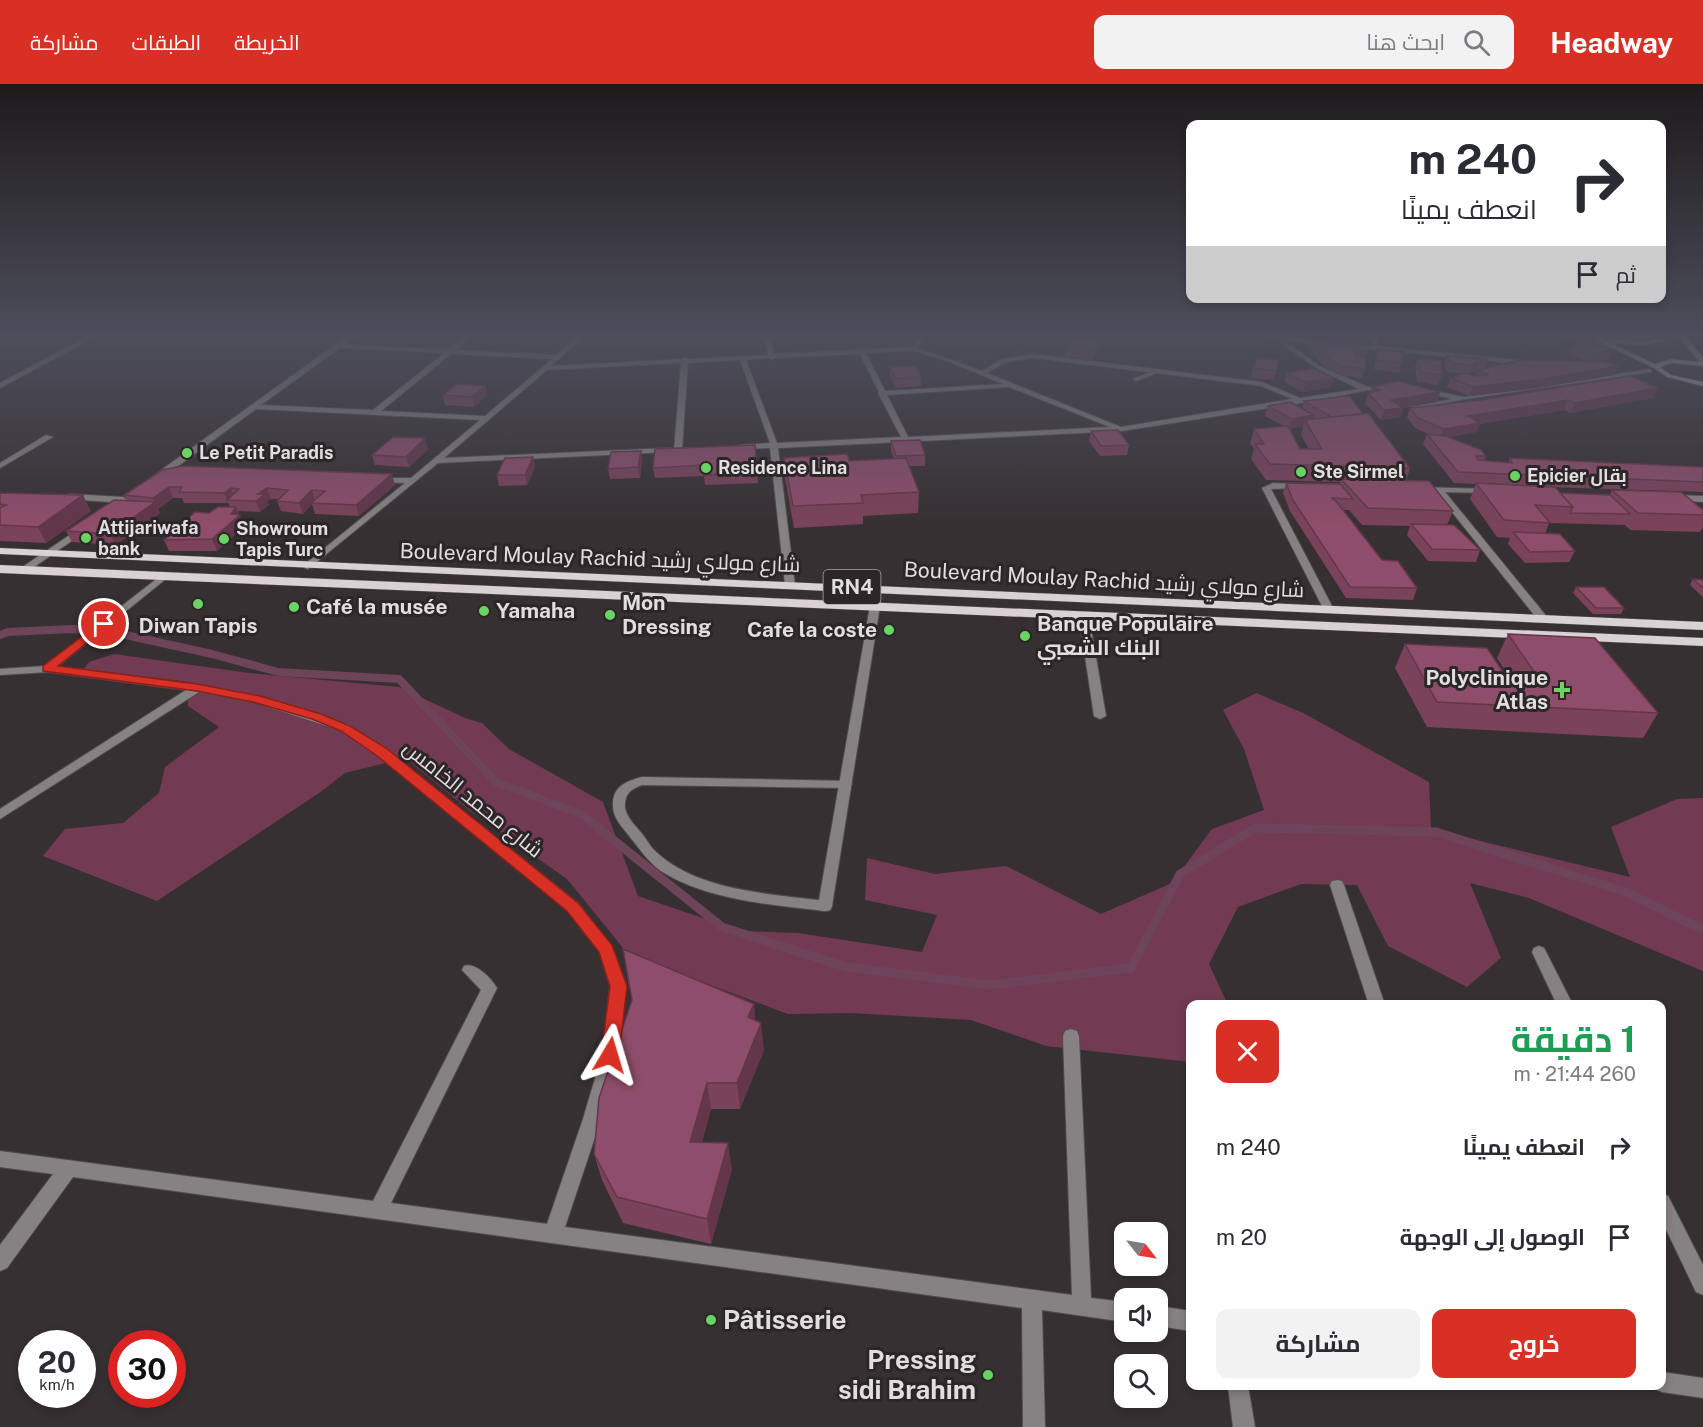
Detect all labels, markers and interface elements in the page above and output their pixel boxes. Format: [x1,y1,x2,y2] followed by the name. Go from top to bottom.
[1094,15,1514,69] search box
[1460,26,1493,59] icon: search
[1550,26,1673,59] text: Headway
[1366,29,1445,55] text: ابحث هنا
[30,30,99,55] text: مشاركة
[132,30,201,55] text: الطبقات
[234,30,300,55] text: الخريطة
[1409,134,1537,183] text: 240 m
[1558,144,1636,222] icon: right
[1401,193,1537,225] text: انعطف يمينًا
[1571,258,1604,291] icon: arrive
[1616,262,1636,288] text: ثم
[199,442,333,463] place label: Le Petit Paradis
[180,446,194,460] marker: Le Petit Paradis
[718,457,847,478] place label: Residence Lina
[699,461,713,475] marker: Residence Lina
[1313,461,1404,482] place label: Ste Sirmel
[1294,465,1308,479] marker: Ste Sirmel
[1527,465,1627,487] place label: Epicier بقال
[1508,469,1522,483] marker: Epicier بقال
[98,517,198,559] place label: Attijariwafa bank
[236,518,328,560] place label: Showroum Tapis Turc
[79,531,93,545] marker: Attijariwafa bank
[217,532,231,546] marker: Showroum Tapis Turc
[399,538,801,581] street label: Boulevard Moulay Rachid شارع مولاي رشيد
[903,557,1305,606] street label: Boulevard Moulay Rachid شارع مولاي رشيد
[824,570,880,604] road number: RN4
[622,590,711,639] place label: Mon Dressing
[306,594,448,619] place label: Café la musée
[191,597,205,611] marker: Diwan Tapis
[78,598,129,649] pin
[496,598,575,623] place label: Yamaha
[287,600,301,614] marker: Café la musée
[477,604,491,618] marker: Yamaha
[87,607,120,640] icon: arrive
[603,608,617,622] marker: Mon Dressing
[1037,611,1214,665] place label: Banque Populaire البنك الشعبي
[139,613,257,638] place label: Diwan Tapis
[747,617,877,642] place label: Cafe la coste
[882,623,896,637] marker: Cafe la coste
[1018,629,1032,643] marker: Banque Populaire البنك الشعبي
[1425,665,1548,714] place label: Polyclinique Atlas
[1553,681,1571,699] marker: Polyclinique Atlas
[397,735,548,864] street label: شارع محمد الخامس
[1511,1018,1636,1060] text: 1 دقيقة
[1216,1020,1279,1083] button: close
[578,1023,642,1087] position arrow
[1514,1062,1636,1086] text: 260 m · 21:44
[1603,1131,1636,1164] icon: right
[1216,1134,1281,1160] text: 240 m
[1463,1134,1585,1160] text: انعطف يمينًا
[1603,1221,1636,1254] icon: arrive
[1114,1222,1168,1276] north arrow
[1114,1222,1168,1408] map controls
[1216,1224,1267,1250] text: 20 m
[1400,1224,1585,1250] text: الوصول إلى الوجهة
[1114,1288,1168,1342] button: sound
[723,1304,847,1335] place label: Pâtisserie
[1216,1309,1420,1378] button: مشاركة
[1432,1309,1636,1378] button: خروج
[704,1313,718,1327] marker: Pâtisserie
[108,1330,186,1408] speed limit sign: 30
[38,1344,76,1380] text: 20
[838,1344,976,1405] place label: Pressing sidi Brahim
[1114,1354,1168,1408] button: search
[981,1368,995,1382] marker: Pressing sidi Brahim
[39,1376,75,1393] text: km/h

